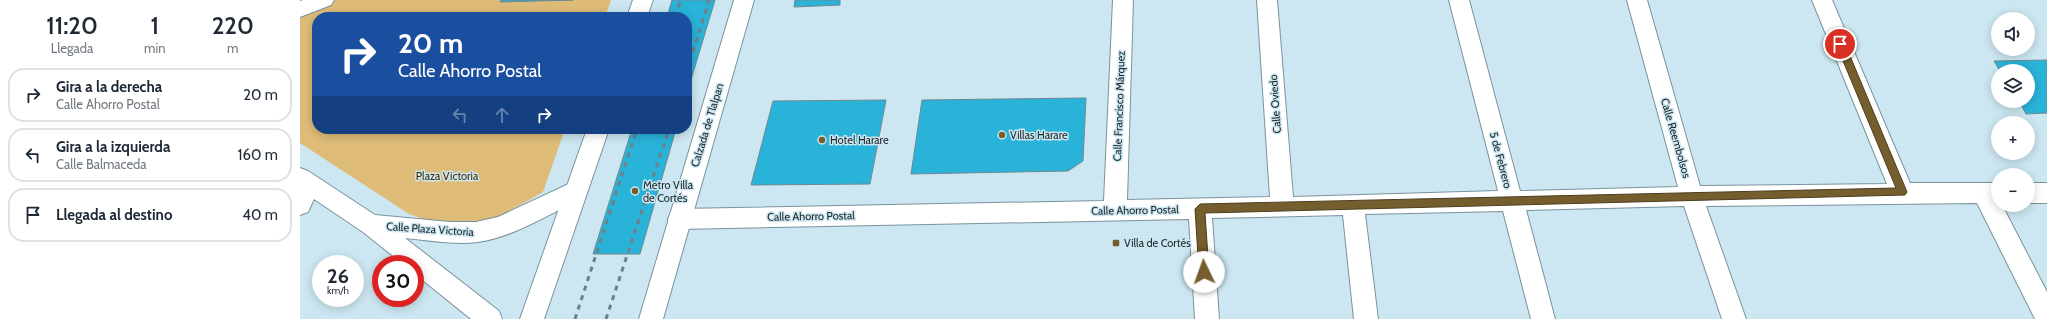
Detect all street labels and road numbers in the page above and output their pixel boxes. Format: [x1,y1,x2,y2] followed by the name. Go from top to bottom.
[1110,50,1128,162] street label: Calle Francisco Márquez
[1266,74,1284,134] street label: Calle Oviedo
[688,81,726,169] street label: Calzada de Tlalpan
[1658,96,1694,180] street label: Calle Reembolsos
[1487,130,1515,190] street label: 5 de Febrero
[1091,202,1179,218] street label: Calle Ahorro Postal
[767,208,855,224] street label: Calle Ahorro Postal
[386,219,475,239] street label: Calle Plaza Victoria

